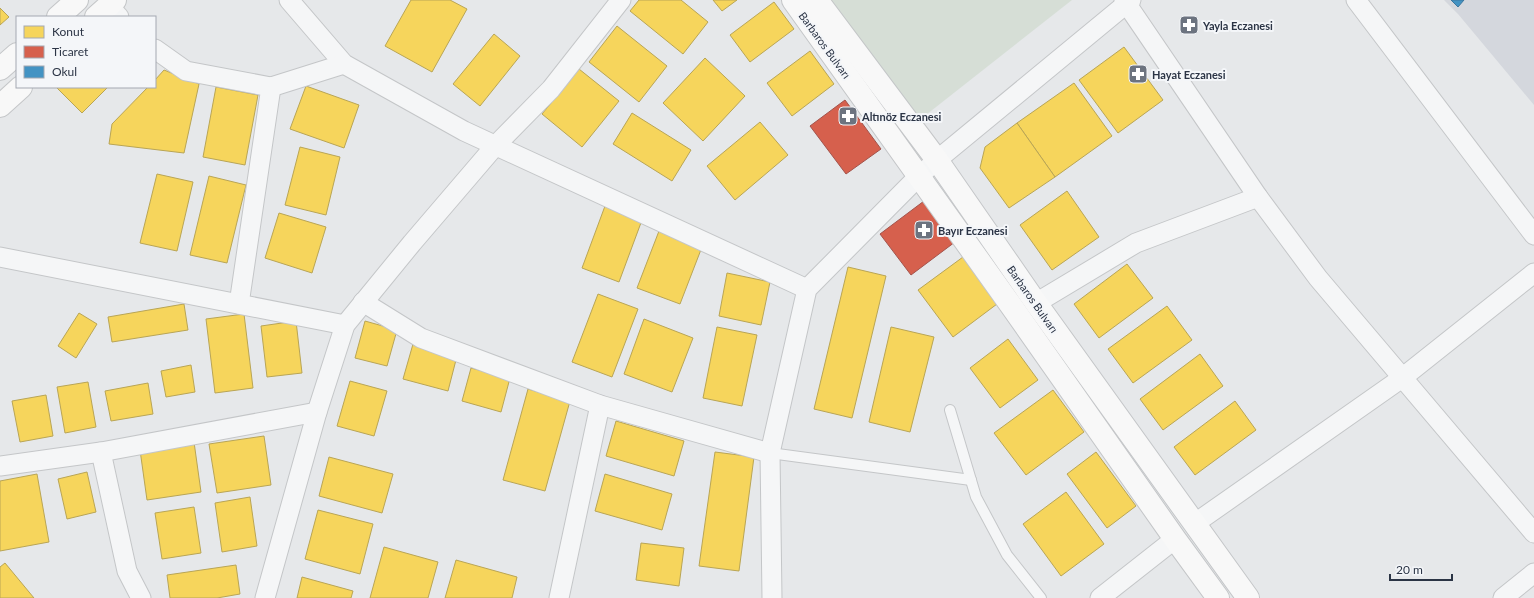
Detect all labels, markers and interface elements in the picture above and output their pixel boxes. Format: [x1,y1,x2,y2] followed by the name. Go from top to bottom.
[796,9,854,81] street label: Barbaros Bulvarı
[1178,14,1200,36] pharmacy icon: Yayla Eczanesi
[16,16,156,88] legend
[1202,19,1273,32] place label: Yayla Eczanesi
[52,24,85,39] text: Konut
[52,44,89,59] text: Ticaret
[1127,63,1149,85] pharmacy icon: Hayat Eczanesi
[52,64,77,79] text: Okul
[1152,68,1226,81] place label: Hayat Eczanesi
[837,105,859,127] pharmacy icon: Altınöz Eczanesi
[861,110,942,123] place label: Altınöz Eczanesi
[913,219,935,241] pharmacy icon: Bayır Eczanesi
[938,224,1008,237] place label: Bayır Eczanesi
[1005,263,1061,335] street label: Barbaros Bulvarı
[1390,556,1452,582] scale bar
[1396,562,1423,577] text: 20 m

